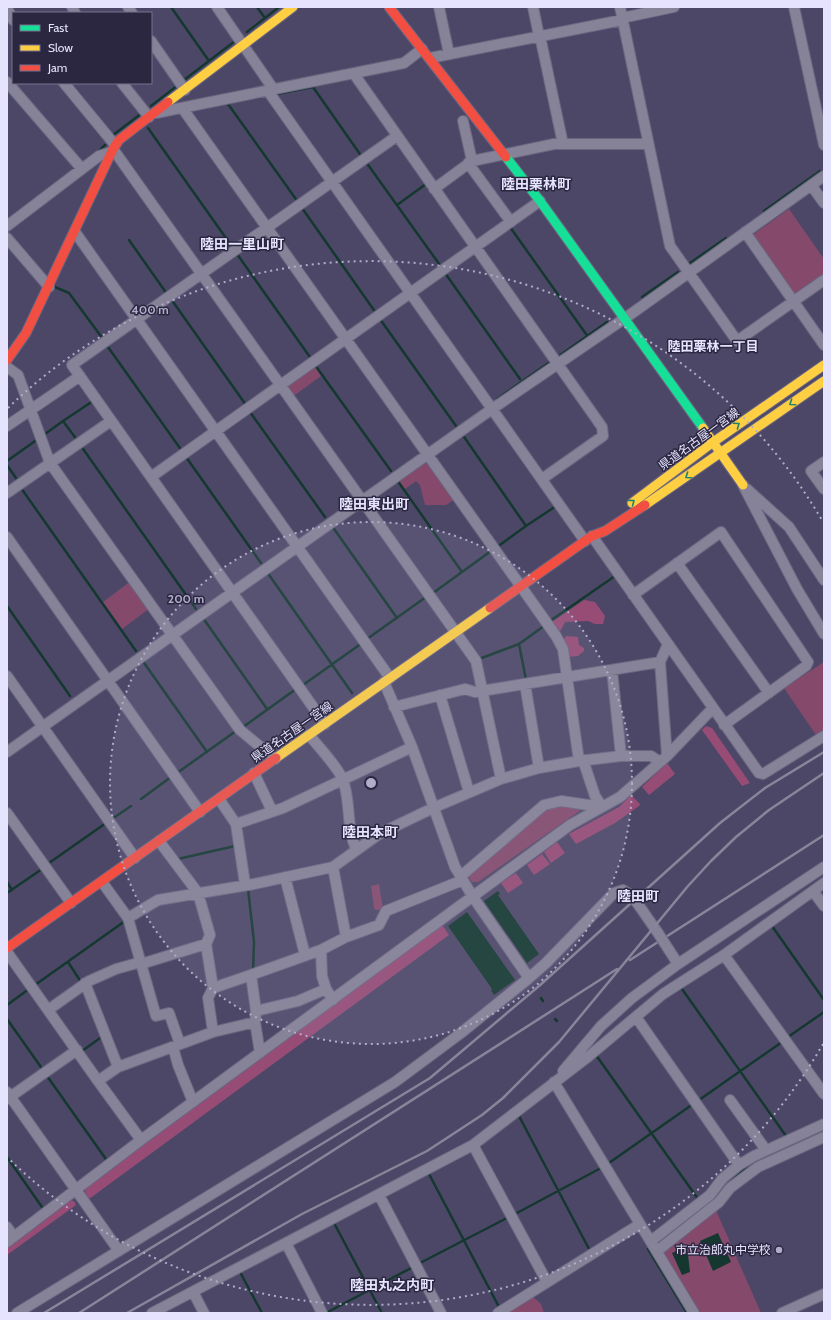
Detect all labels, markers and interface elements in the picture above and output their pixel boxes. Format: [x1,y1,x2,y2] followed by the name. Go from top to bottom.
[12,12,152,84] legend
[48,20,68,35] text: Fast
[48,40,73,55] text: Slow
[47,60,67,75] text: Jam
[501,175,571,193] district label: 陸田栗林町
[200,235,284,253] district label: 陸田一里山町
[131,302,169,317] text: 400 m
[667,338,759,354] district label: 陸田栗林一丁目
[789,398,796,406] one-way arrow
[655,404,742,473] street label: 県道名古屋一宮線
[733,422,740,430] one-way arrow
[685,471,692,478] one-way arrow
[339,495,409,513] district label: 陸田東出町
[628,500,635,507] one-way arrow
[168,591,204,606] text: 200 m
[248,698,335,765] street label: 県道名古屋一宮線
[364,776,378,790] centre of rings
[342,823,398,841] district label: 陸田本町
[617,887,659,905] district label: 陸田町
[675,1242,771,1257] place label: 市立治郎丸中学校
[774,1245,784,1255] marker: 市立治郎丸中学校
[350,1276,434,1294] district label: 陸田丸之内町

